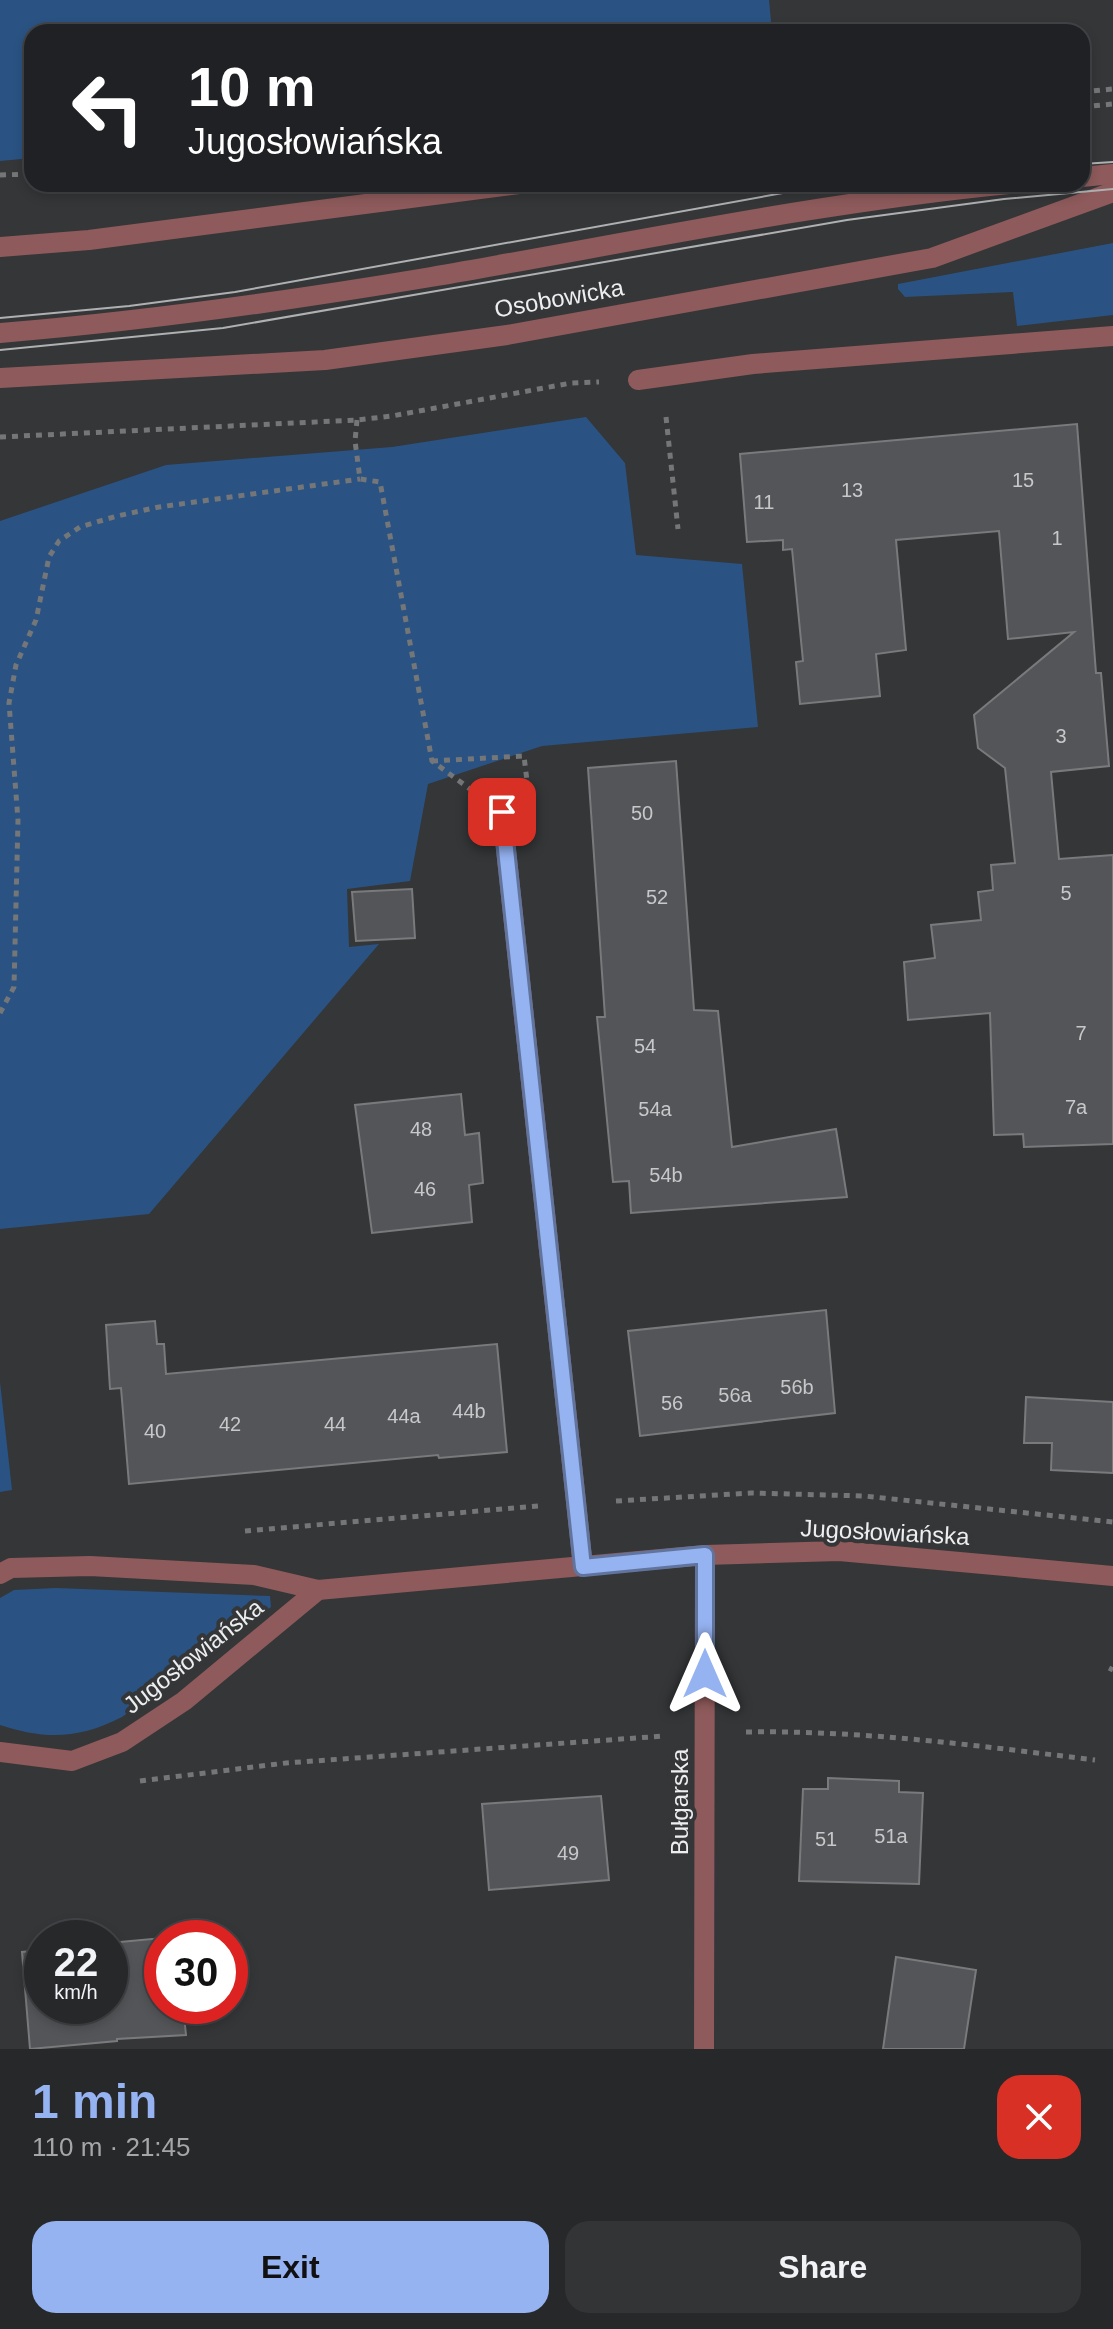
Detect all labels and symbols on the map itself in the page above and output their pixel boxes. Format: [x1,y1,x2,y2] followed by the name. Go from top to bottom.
[492,273,626,323] street label: Osobowicka
[1012,469,1034,491] house number: 15
[841,479,863,501] house number: 13
[754,491,774,513] house number: 11
[1051,527,1063,549] house number: 1
[1055,725,1067,747] house number: 3
[468,778,536,846] pin
[631,802,653,824] house number: 50
[1060,882,1072,904] house number: 5
[646,886,668,908] house number: 52
[1075,1022,1087,1044] house number: 7
[634,1035,656,1057] house number: 54
[1065,1096,1088,1118] house number: 7a
[638,1098,673,1120] house number: 54a
[410,1118,432,1140] house number: 48
[649,1164,683,1186] house number: 54b
[414,1178,436,1200] house number: 46
[780,1376,814,1398] house number: 56b
[718,1384,753,1406] house number: 56a
[661,1392,683,1414] house number: 56
[452,1400,486,1422] house number: 44b
[387,1405,422,1427] house number: 44a
[219,1413,241,1435] house number: 42
[324,1413,346,1435] house number: 44
[144,1420,166,1442] house number: 40
[800,1514,971,1550] street label: Jugosłowiańska
[118,1593,269,1719] street label: Jugosłowiańska
[663,1632,747,1716] position arrow
[666,1748,693,1855] street label: Bułgarska
[874,1825,909,1847] house number: 51a
[815,1828,837,1850] house number: 51
[557,1842,579,1864] house number: 49
[144,1920,248,2024] speed limit sign: 30

